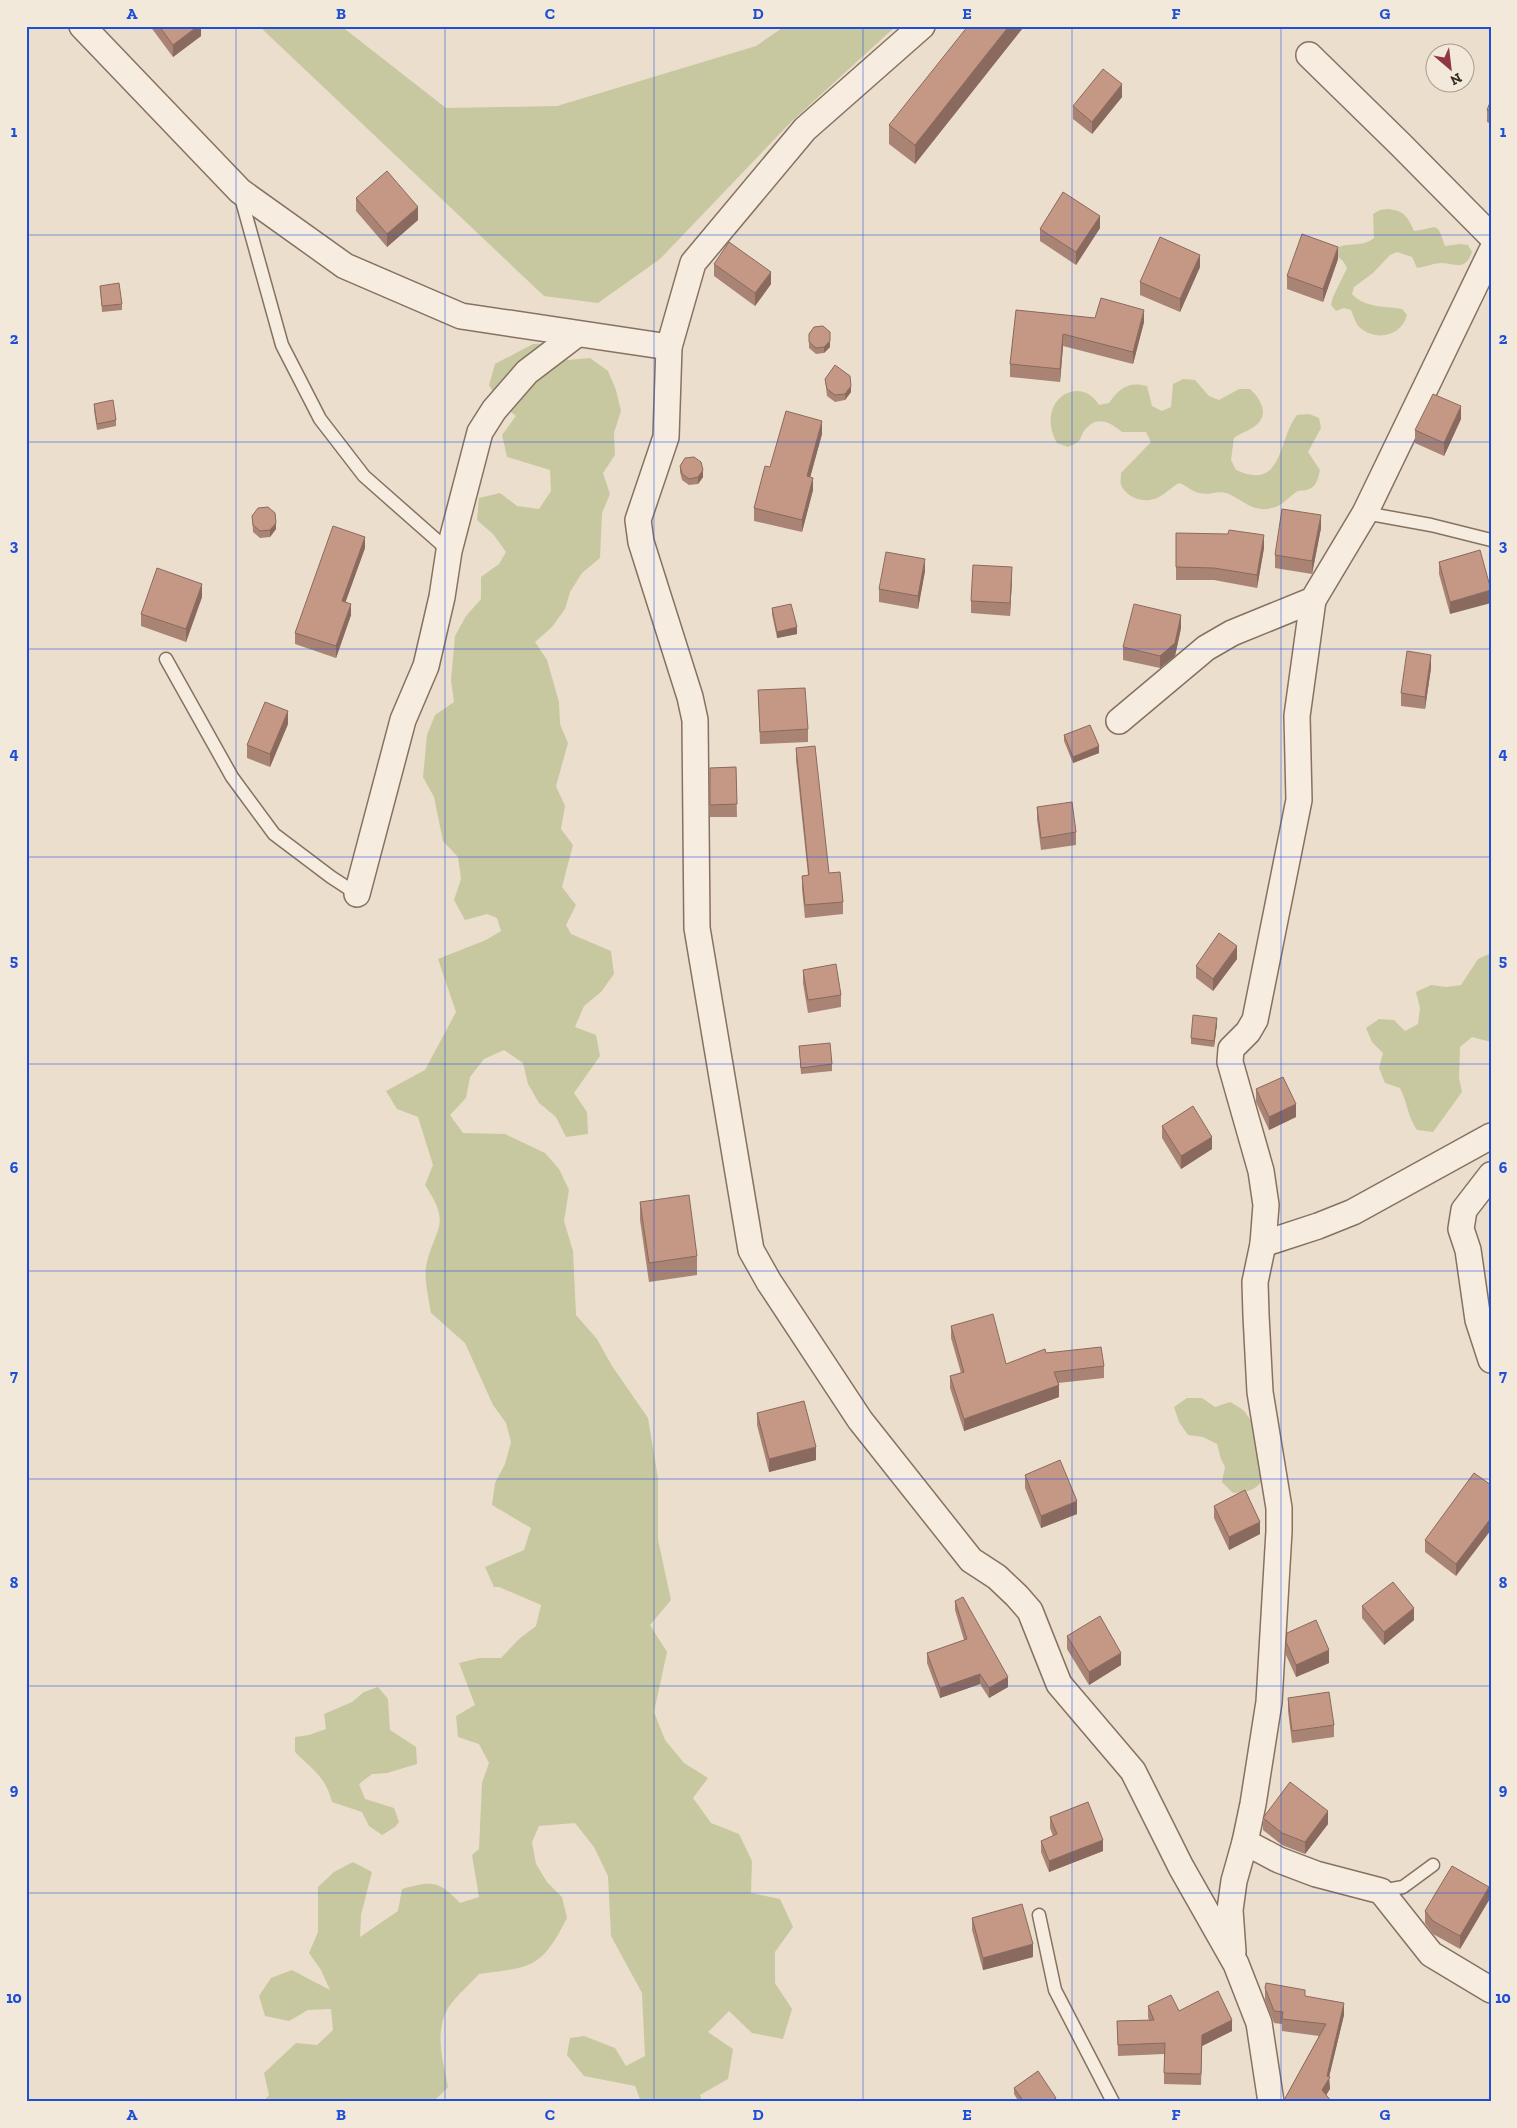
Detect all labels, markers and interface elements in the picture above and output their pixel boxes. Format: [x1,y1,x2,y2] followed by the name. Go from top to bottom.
[127,4,138,23] text: A
[336,4,346,23] text: B
[545,4,555,23] text: C
[752,4,764,23] text: D
[962,4,972,23] text: E
[1171,4,1181,23] text: F
[1380,4,1391,23] text: G
[1424,42,1474,92] north arrow
[1447,69,1465,89] text: N
[11,122,18,141] text: 1
[1500,122,1507,141] text: 1
[10,329,19,348] text: 2
[1499,329,1508,348] text: 2
[10,536,19,555] text: 3
[1499,536,1508,555] text: 3
[9,744,19,763] text: 4
[1498,744,1508,763] text: 4
[10,951,18,970] text: 5
[1499,951,1507,970] text: 5
[10,1158,19,1177] text: 6
[1499,1158,1508,1177] text: 6
[10,1366,18,1385] text: 7
[1499,1366,1507,1385] text: 7
[10,1573,19,1592] text: 8
[1499,1573,1508,1592] text: 8
[10,1780,19,1799] text: 9
[1499,1780,1508,1799] text: 9
[6,1988,22,2007] text: 10
[1495,1988,1511,2007] text: 10
[127,2105,138,2124] text: A
[336,2105,346,2124] text: B
[545,2105,555,2124] text: C
[752,2105,764,2124] text: D
[962,2105,972,2124] text: E
[1171,2105,1181,2124] text: F
[1380,2105,1391,2124] text: G

